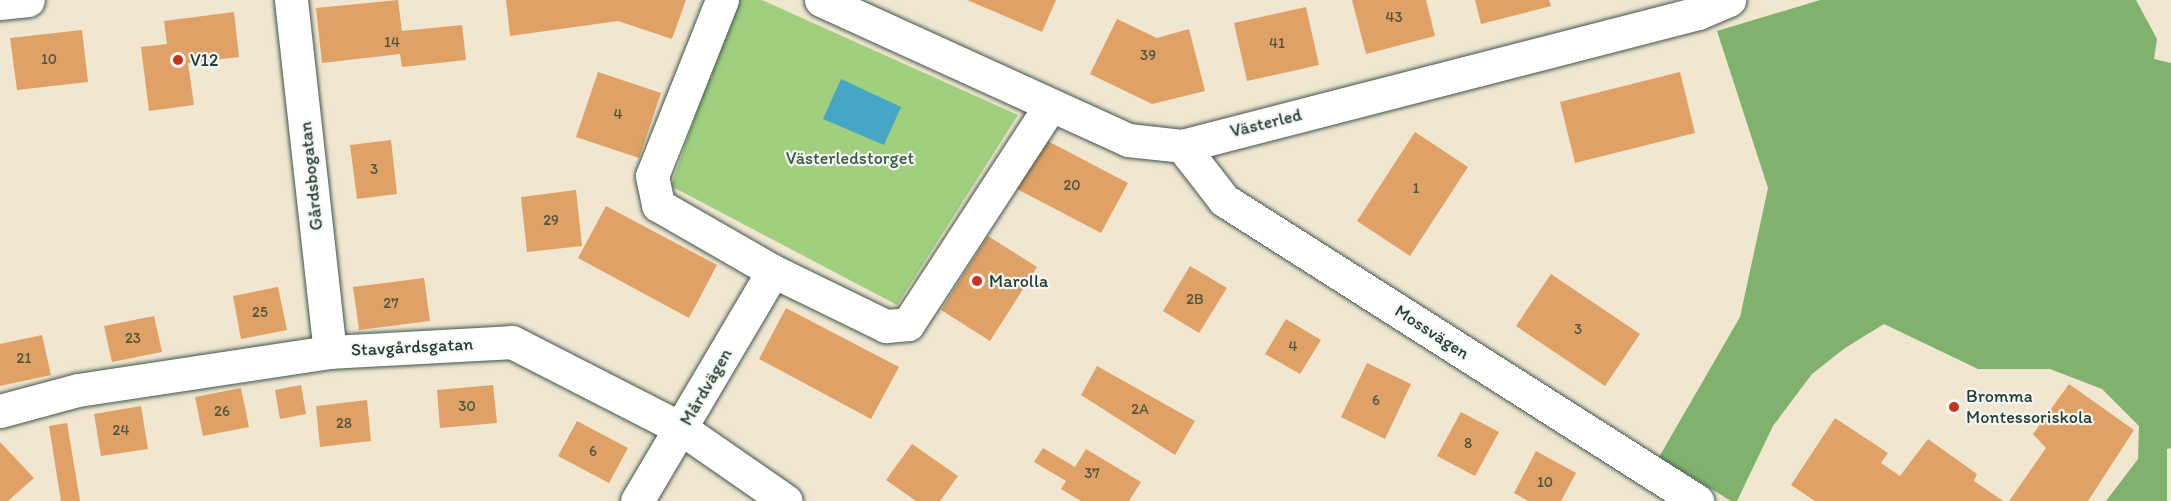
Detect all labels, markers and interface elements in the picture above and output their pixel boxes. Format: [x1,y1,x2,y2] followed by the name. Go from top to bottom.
[1385,9,1403,27] house number: 43
[384,34,400,52] house number: 14
[1269,35,1285,53] house number: 41
[1140,47,1156,65] house number: 39
[190,49,218,71] place label: V12
[41,51,57,69] house number: 10
[171,53,185,67] marker: V12
[1228,104,1304,142] street label: Västerled
[613,106,623,124] house number: 4
[295,120,327,232] street label: Gårdsbogatan
[786,147,914,169] park label: Västerledstorget
[370,161,378,179] house number: 3
[1063,177,1081,195] house number: 20
[1413,180,1419,198] house number: 1
[543,212,559,230] house number: 29
[989,270,1048,292] place label: Marolla
[970,274,984,288] marker: Marolla
[1186,291,1204,309] house number: 2B
[383,295,399,313] house number: 27
[1391,300,1473,364] street label: Mossvägen
[252,304,268,322] house number: 25
[1574,321,1582,339] house number: 3
[125,330,141,348] house number: 23
[350,333,474,361] street label: Stavgårdsgatan
[1288,338,1298,356] house number: 4
[675,345,737,429] street label: Mårdvägen
[17,350,31,368] house number: 21
[1966,386,2092,428] place label: Bromma Montessoriskola
[1372,392,1380,410] house number: 6
[458,398,476,416] house number: 30
[1947,400,1961,414] marker: Bromma Montessoriskola
[1131,401,1149,419] house number: 2A
[214,403,230,421] house number: 26
[336,415,352,433] house number: 28
[113,422,129,440] house number: 24
[1464,435,1472,453] house number: 8
[589,443,597,461] house number: 6
[1084,465,1100,483] house number: 37
[1537,474,1553,492] house number: 10

